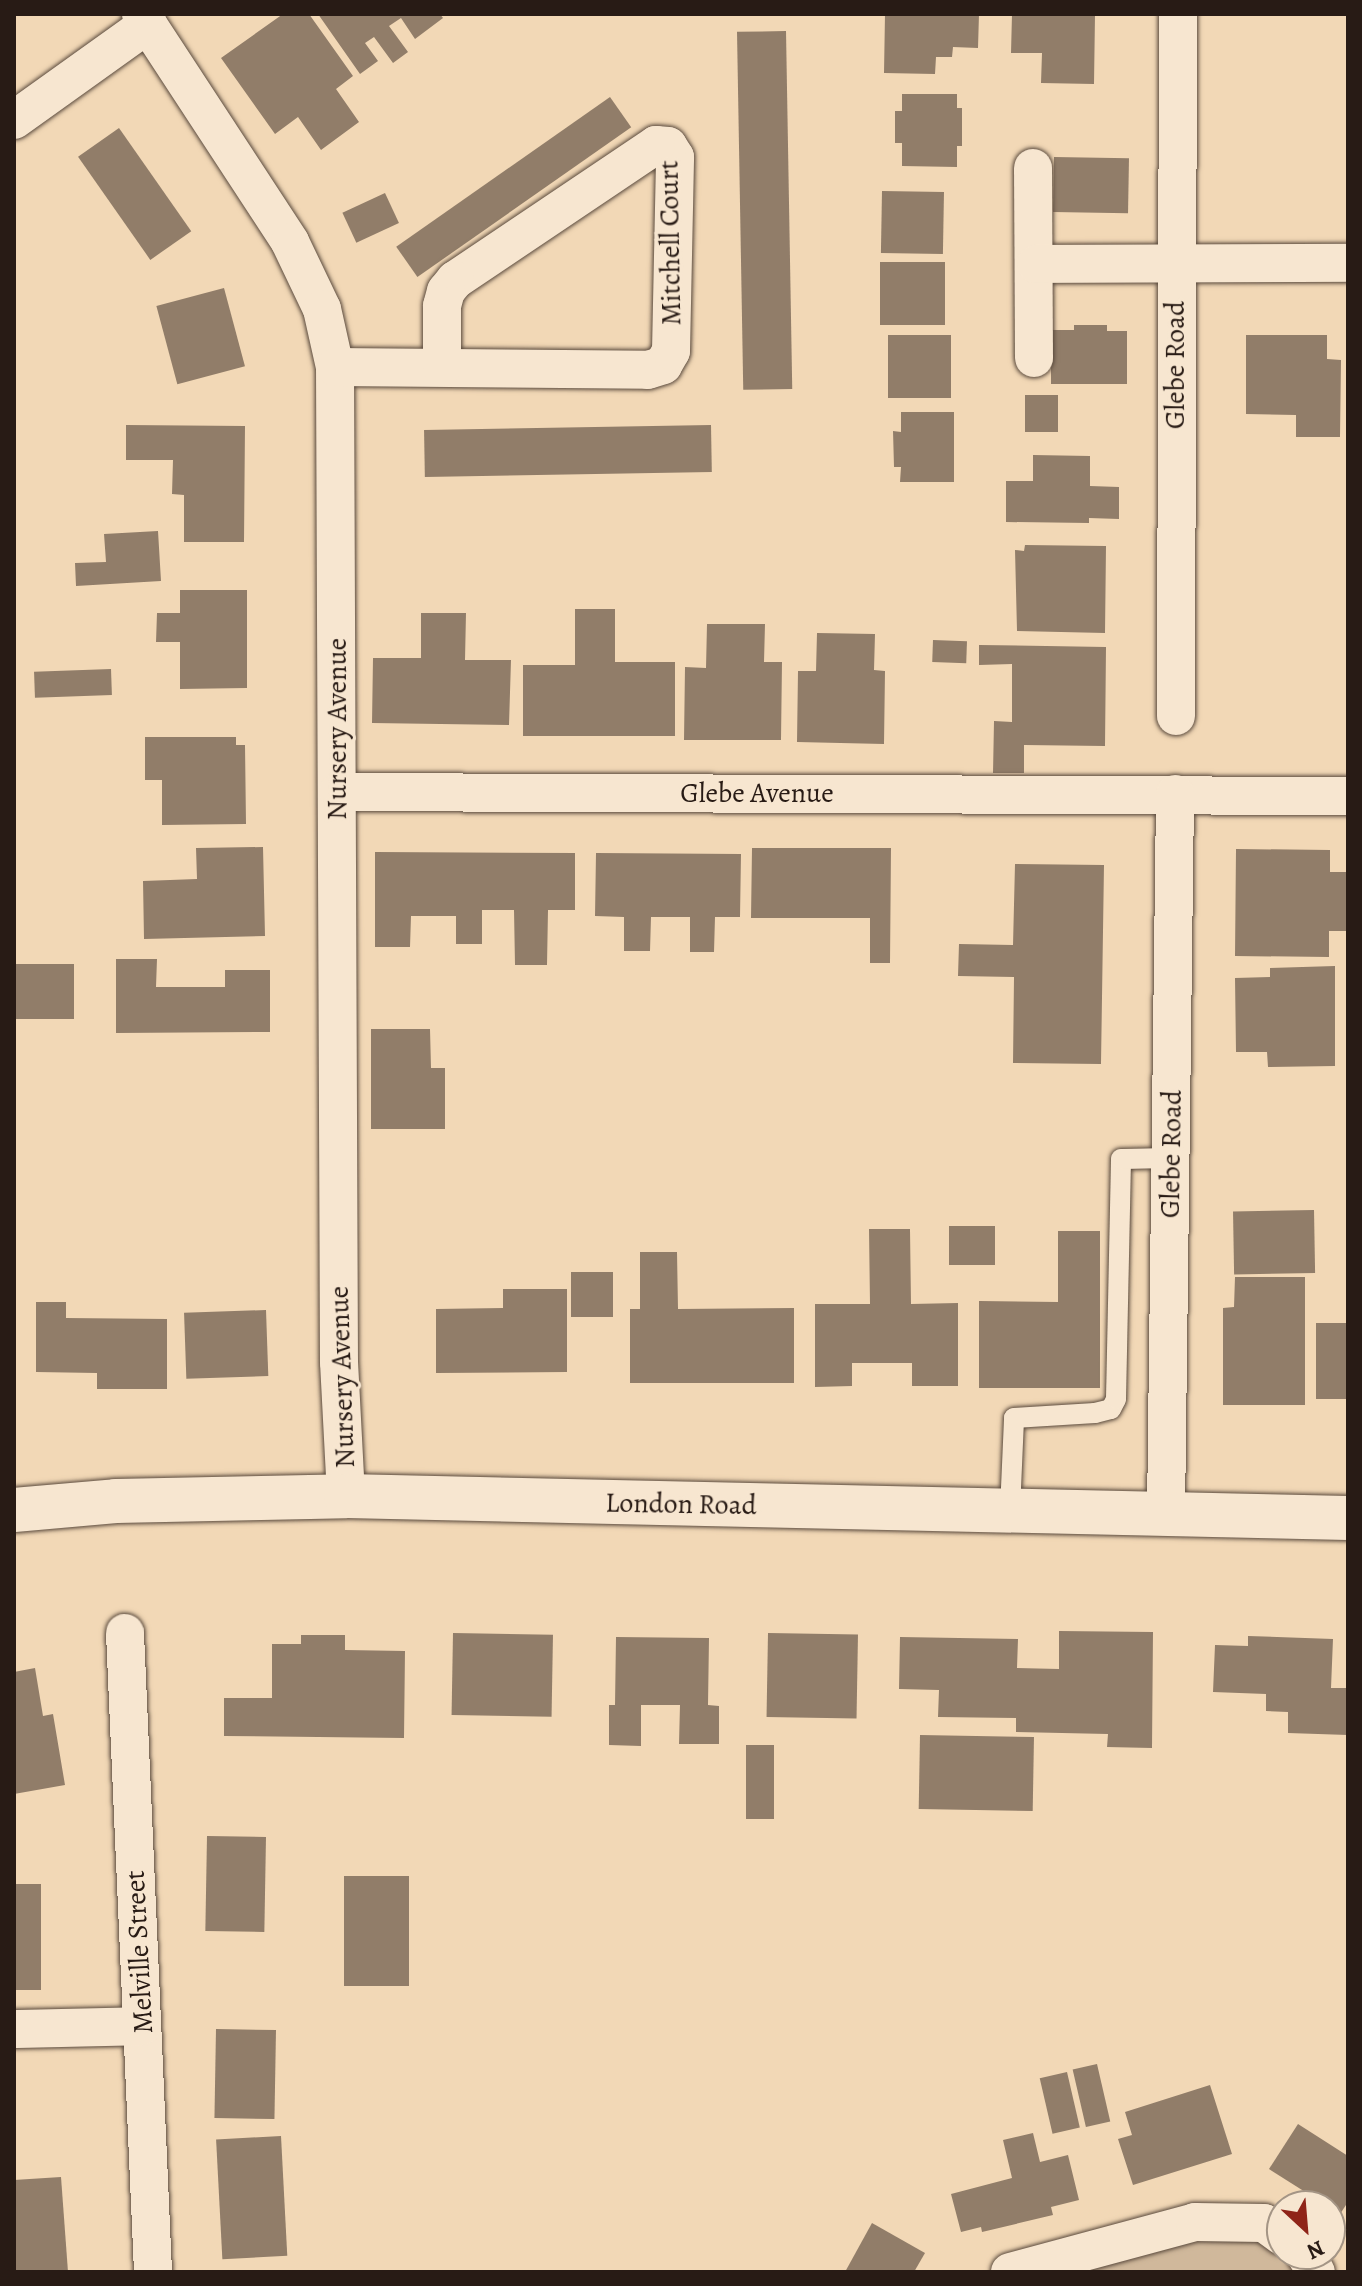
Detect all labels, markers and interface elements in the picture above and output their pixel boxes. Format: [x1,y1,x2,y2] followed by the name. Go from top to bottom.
[652,160,688,326] street label: Mitchell Court
[1158,301,1192,429] street label: Glebe Road
[320,638,354,820] street label: Nursery Avenue
[680,776,834,810] street label: Glebe Avenue
[1153,1090,1189,1218] street label: Glebe Road
[322,1285,362,1469] street label: Nursery Avenue
[605,1486,757,1522] street label: London Road
[118,1869,160,2035] street label: Melville Street
[1266,2190,1346,2270] north arrow
[1302,2233,1329,2267] text: N

